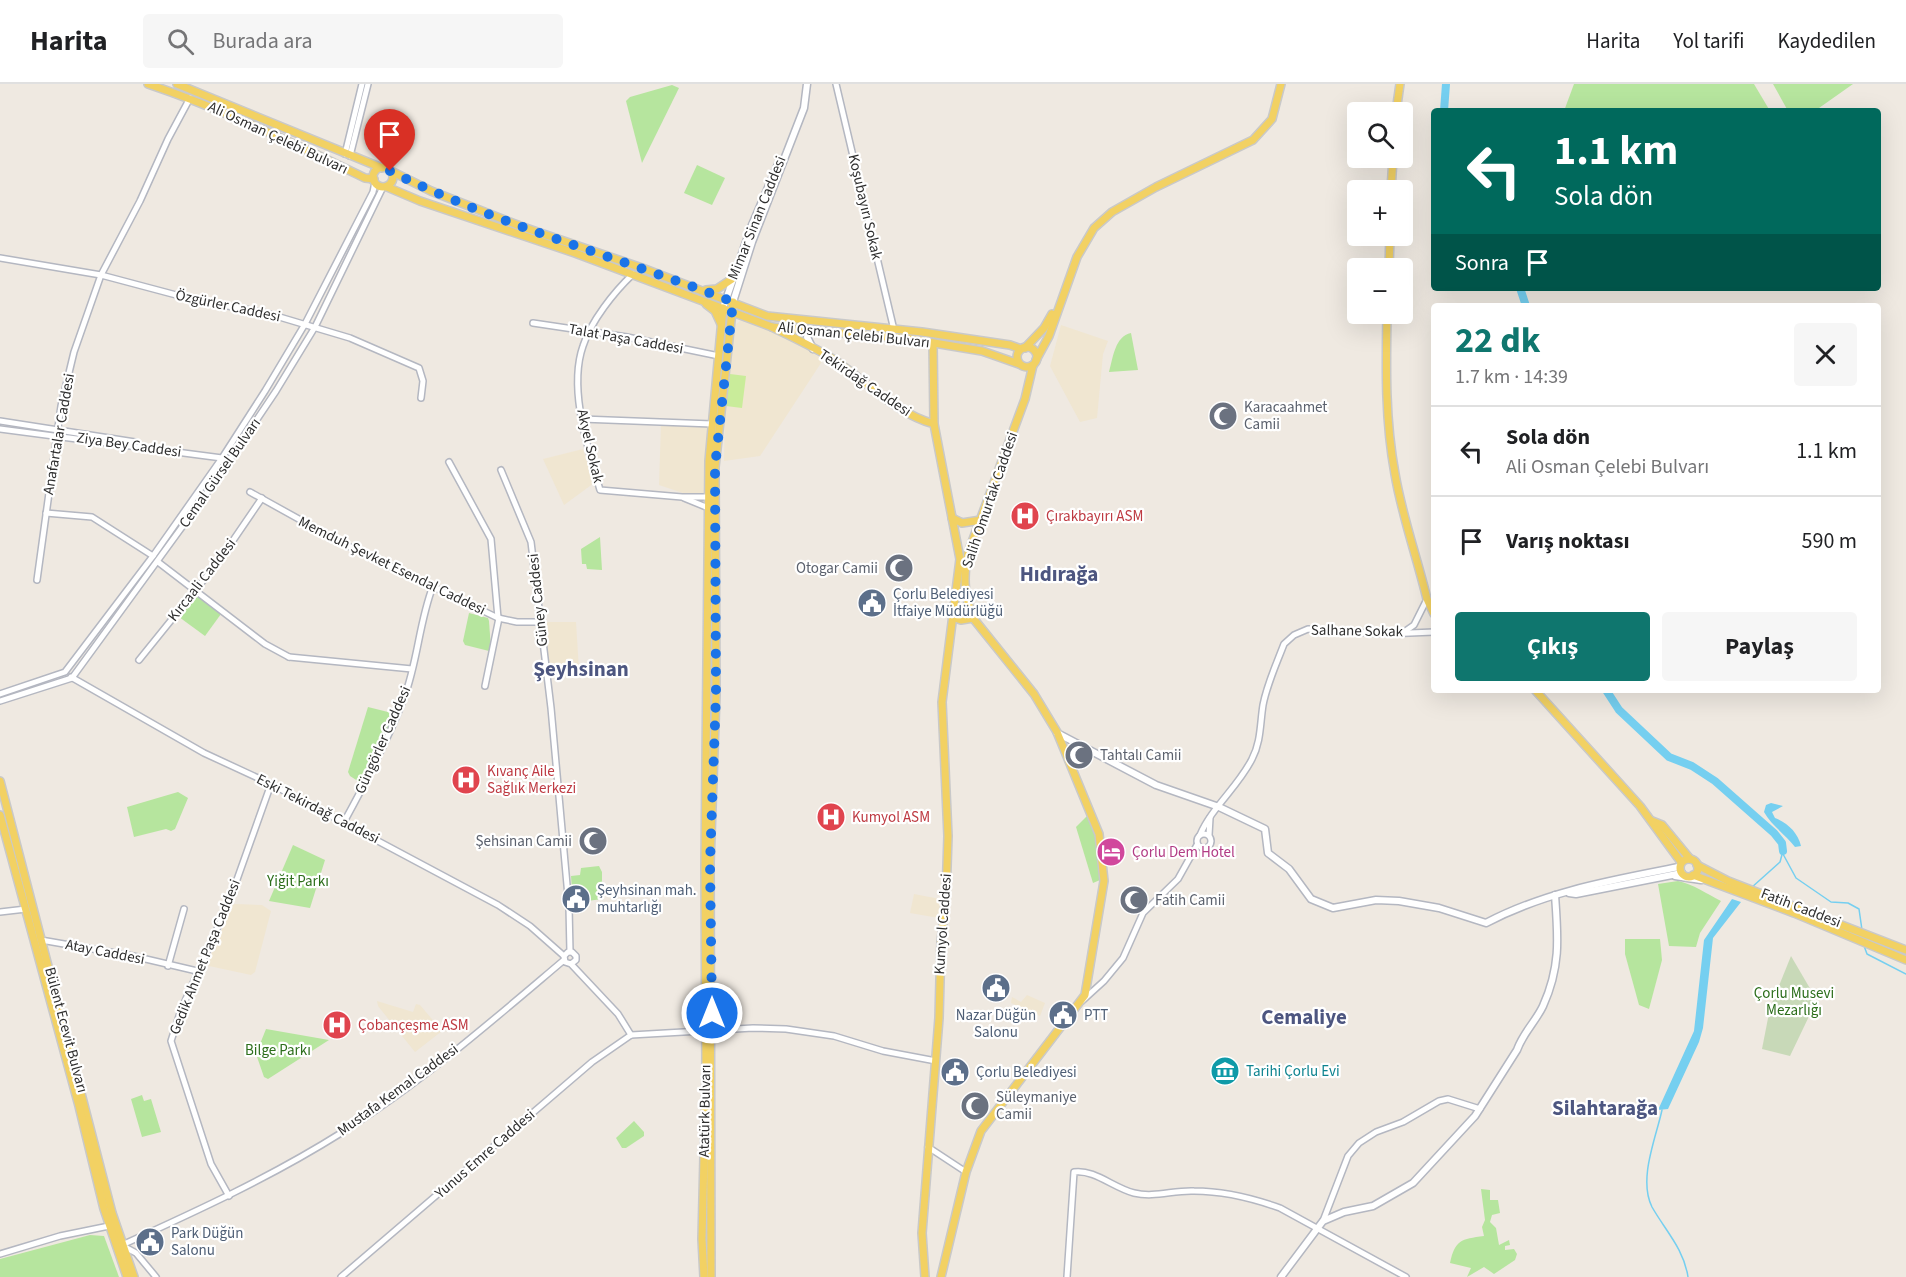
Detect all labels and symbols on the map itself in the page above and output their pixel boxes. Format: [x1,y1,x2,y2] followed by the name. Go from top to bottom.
[205,96,351,180] street label: Ali Osman Çelebi Bulvarı
[364,109,415,171] pin
[843,152,887,262] street label: Koşubayırı Sokak
[723,153,791,283] street label: Mimar Sinan Caddesi
[174,285,282,327] street label: Özgürler Caddesi
[777,317,931,353] street label: Ali Osman Çelebi Bulvarı
[567,319,685,359] street label: Talat Paşa Caddesi
[815,344,915,422] street label: Tekirdağ Caddesi
[38,372,80,496] street label: Anafartalar Caddesi
[1244,397,1327,435] place label: Karacaahmet Camii
[1207,400,1239,432] mosque icon: Karacaahmet Camii
[571,407,609,486] street label: Akyel Sokak
[174,414,266,532] street label: Cemal Gürsel Bulvarı
[75,427,183,463] street label: Ziya Bey Caddesi
[957,429,1023,571] street label: Salih Omurtak Caddesi
[1009,500,1041,532] hospital icon: Çırakbayırı ASM
[1046,506,1143,527] place label: Çırakbayırı ASM
[295,511,489,621] street label: Memduh Şevket Esendal Caddesi
[163,534,241,626] street label: Kırcaali Caddesi
[523,552,553,648] street label: Güney Caddesi
[883,552,915,584] mosque icon: Otogar Camii
[796,558,878,579] place label: Otogar Camii
[1020,559,1098,589] district label: Hıdırağa
[893,584,1003,622] place label: Çorlu Belediyesi İtfaiye Müdürlüğü
[856,587,888,619] public building icon: Çorlu Belediyesi İtfaiye Müdürlüğü
[1311,620,1404,642] street label: Salhane Sokak
[533,654,629,684] district label: Şeyhsinan
[350,683,416,797] street label: Güngörler Caddesi
[1063,739,1095,771] mosque icon: Tahtalı Camii
[1100,745,1181,766] place label: Tahtalı Camii
[487,761,576,799] place label: Kıvanç Aile Sağlık Merkezi
[450,764,482,796] hospital icon: Kıvanç Aile Sağlık Merkezi
[253,769,383,849] street label: Eski Tekirdağ Caddesi
[815,801,847,833] hospital icon: Kumyol ASM
[852,807,930,828] place label: Kumyol ASM
[577,825,609,857] mosque icon: Şehsinan Camii
[476,831,572,852] place label: Şehsinan Camii
[1095,836,1127,868] hotel icon: Çorlu Dem Hotel
[1132,842,1235,863] place label: Çorlu Dem Hotel
[266,871,329,892] park label: Yiğit Parkı
[929,873,957,975] street label: Kumyol Caddesi
[164,876,246,1038] street label: Gedik Ahmet Paşa Caddesi
[597,880,697,918] place label: Şeyhsinan mah. muhtarlığı
[560,883,592,915] public building icon: Şeyhsinan mah. muhtarlığı
[1758,883,1844,933] street label: Fatih Caddesi
[1118,884,1150,916] mosque icon: Fatih Camii
[1155,890,1225,911] place label: Fatih Camii
[64,934,146,970] street label: Atay Caddesi
[39,965,93,1095] street label: Bülent Ecevit Bulvarı
[980,972,1012,1004] public building icon: Nazar Düğün Salonu
[680,981,744,1045] position arrow
[1754,983,1834,1021] park label: Çorlu Musevi Mezarlığı
[1047,999,1079,1031] public building icon: PTT
[1261,1002,1347,1032] district label: Cemaliye
[956,1005,1036,1043] place label: Nazar Düğün Salonu
[1084,1005,1108,1026] place label: PTT
[321,1009,353,1041] hospital icon: Çobançeşme ASM
[358,1015,469,1036] place label: Çobançeşme ASM
[333,1039,463,1141] street label: Mustafa Kemal Caddesi
[245,1040,311,1061] park label: Bilge Parkı
[1209,1055,1241,1087] museum icon: Tarihi Çorlu Evi
[939,1056,971,1088] public building icon: Çorlu Belediyesi
[1246,1061,1340,1082] place label: Tarihi Çorlu Evi
[976,1062,1077,1083] place label: Çorlu Belediyesi
[694,1064,716,1158] street label: Atatürk Bulvarı
[996,1087,1077,1125] place label: Süleymaniye Camii
[959,1090,991,1122] mosque icon: Süleymaniye Camii
[1552,1093,1658,1123] district label: Silahtarağa
[430,1105,540,1204] street label: Yunus Emre Caddesi
[171,1223,243,1261] place label: Park Düğün Salonu
[134,1226,166,1258] public building icon: Park Düğün Salonu

